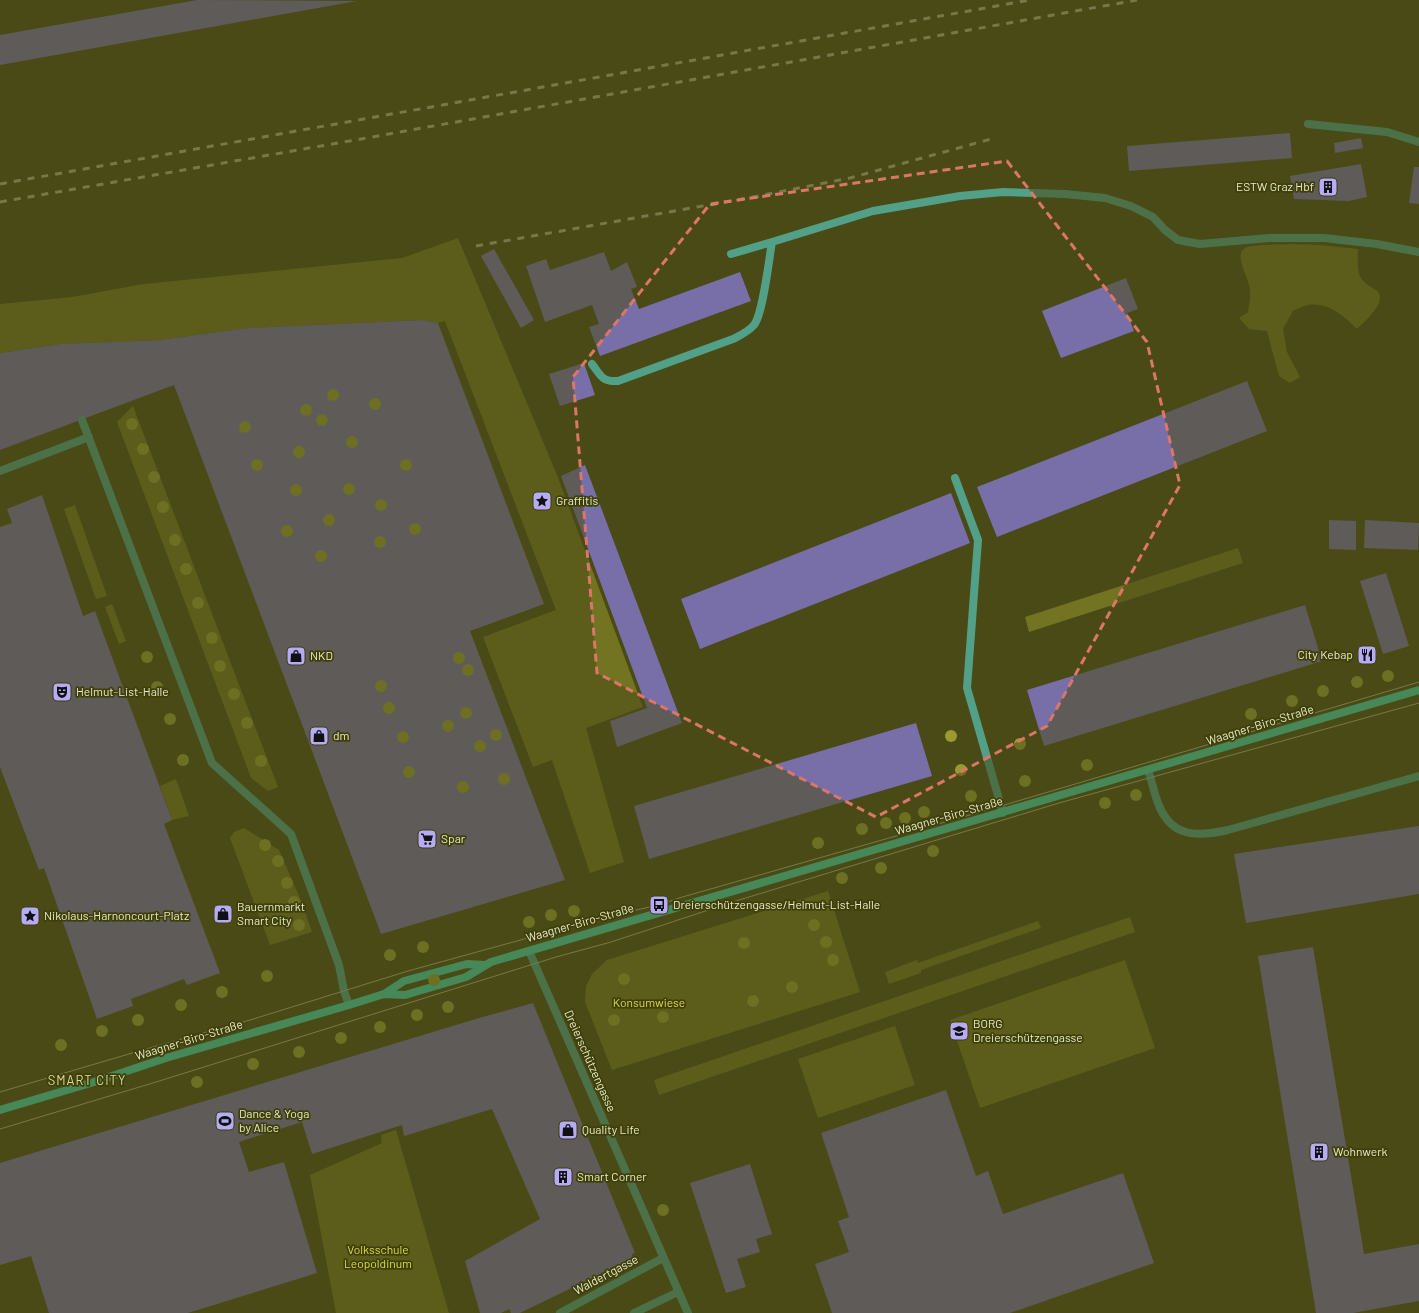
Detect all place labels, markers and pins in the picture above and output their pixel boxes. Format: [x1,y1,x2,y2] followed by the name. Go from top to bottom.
[1317,176,1339,198] building icon: ESTW Graz Hbf
[1236,179,1314,193] place label: ESTW Graz Hbf
[531,490,553,512] place icon: Graffitis
[556,493,598,507] place label: Graffitis
[1356,644,1378,666] restaurant icon: City Kebap
[285,645,307,667] shop icon: NKD
[1297,647,1353,661] place label: City Kebap
[310,648,333,662] place label: NKD
[51,681,73,703] theatre icon: Helmut-List-Halle
[76,684,169,698] place label: Helmut-List-Halle
[308,725,330,747] shop icon: dm
[333,728,350,742] place label: dm
[416,828,438,850] supermarket icon: Spar
[441,831,466,845] place label: Spar
[648,894,670,916] bus stop icon: Dreierschützengasse/Helmut-List-Halle
[673,897,880,911] place label: Dreierschützengasse/Helmut-List-Halle
[237,899,305,927] place label: Bauernmarkt Smart City
[212,903,234,925] shop icon: Bauernmarkt Smart City
[19,905,41,927] place icon: Nikolaus-Harnoncourt-Platz
[44,908,189,922] place label: Nikolaus-Harnoncourt-Platz
[973,1016,1083,1044] place label: BORG Dreierschützengasse
[948,1020,970,1042] school or university icon: BORG Dreierschützengasse
[239,1106,309,1134] place label: Dance & Yoga by Alice
[214,1110,236,1132] sports icon: Dance & Yoga by Alice
[557,1119,579,1141] shop icon: Quality Life
[582,1122,640,1136] place label: Quality Life
[1308,1141,1330,1163] building icon: Wohnwerk
[1333,1144,1388,1158] place label: Wohnwerk
[552,1166,574,1188] building icon: Smart Corner
[577,1169,647,1183] place label: Smart Corner

